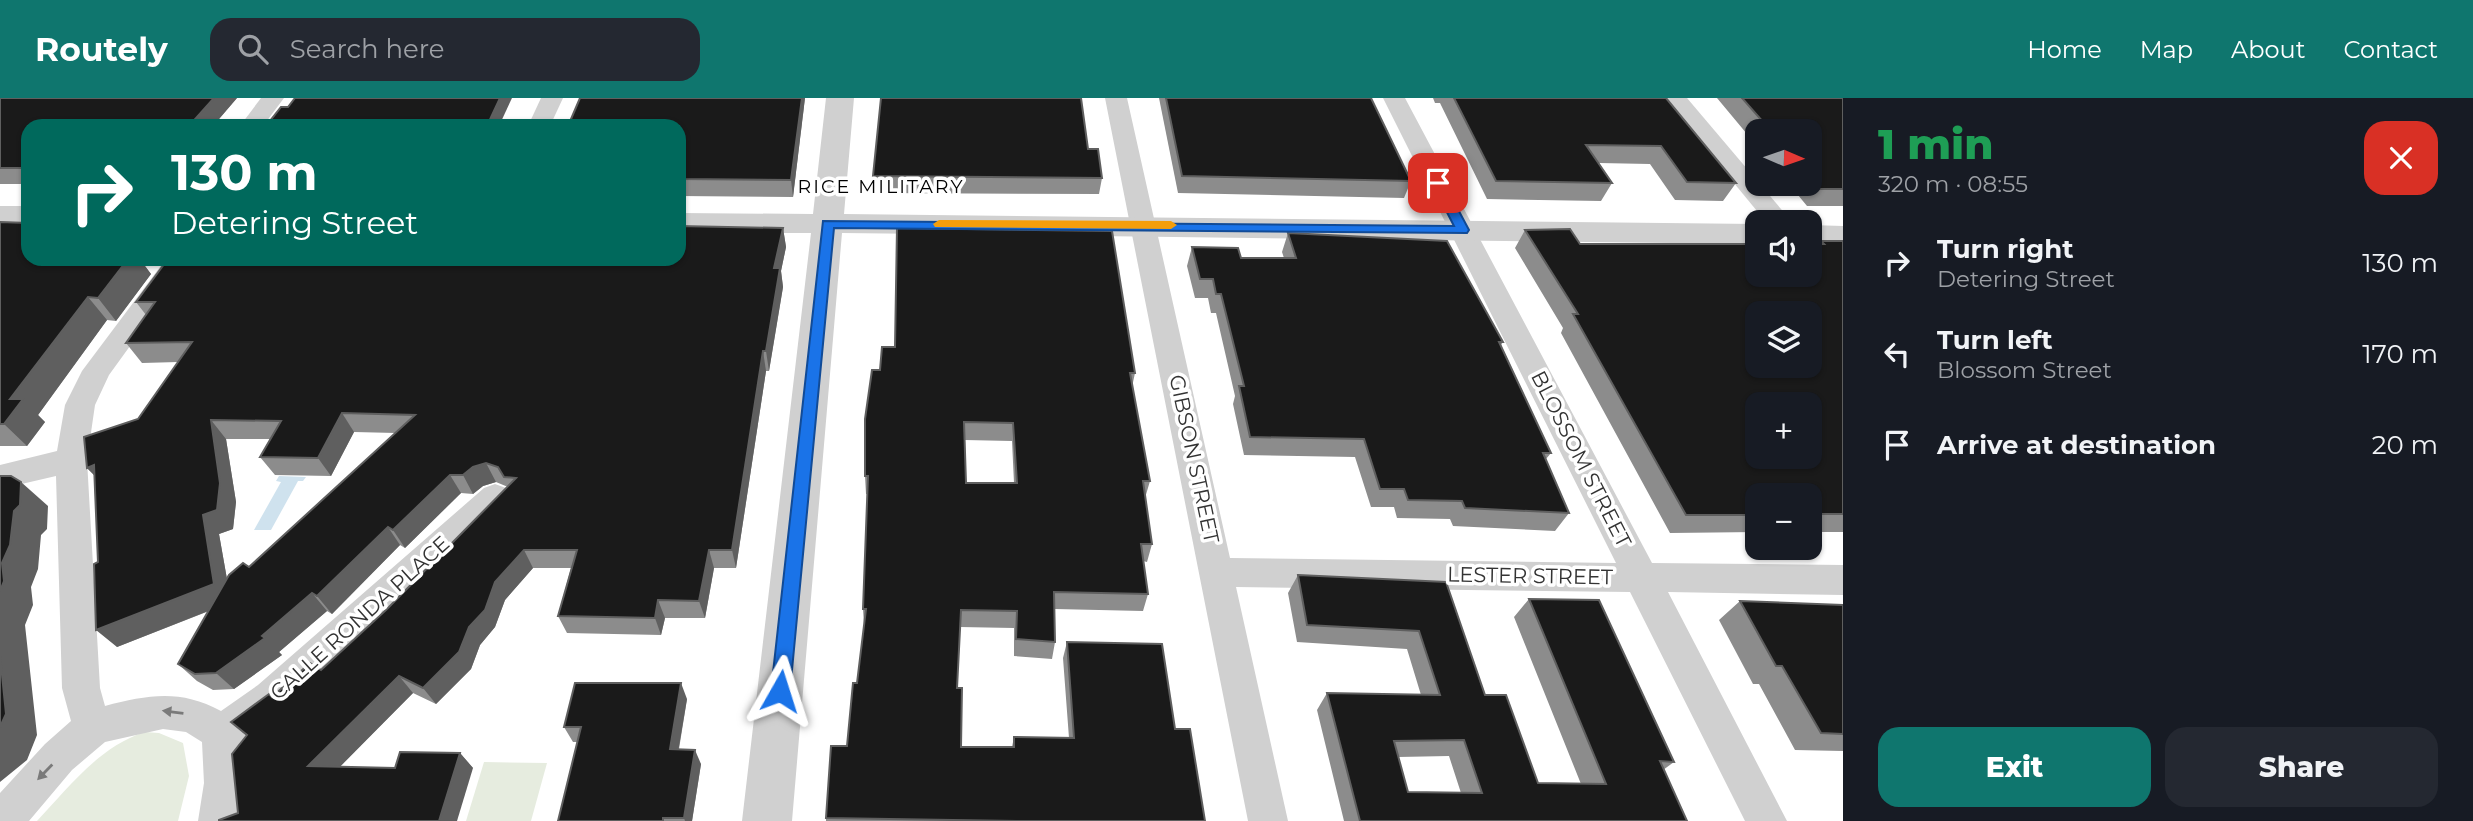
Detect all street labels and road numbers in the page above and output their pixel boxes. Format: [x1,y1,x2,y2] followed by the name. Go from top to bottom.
[1526,366,1637,551] street label: BLOSSOM STREET
[1164,372,1225,545] street label: GIBSON STREET
[265,531,454,705] street label: CALLE RONDA PLACE
[1447,562,1613,589] street label: LESTER STREET

